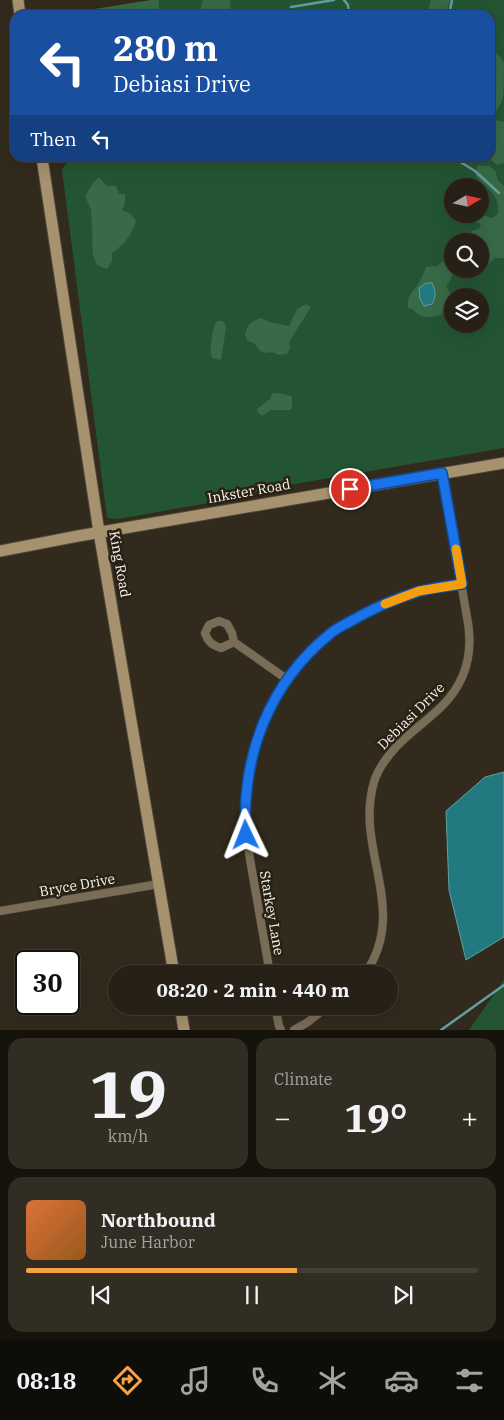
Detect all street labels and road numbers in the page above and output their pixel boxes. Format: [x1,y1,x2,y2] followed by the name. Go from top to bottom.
[206,475,292,507] street label: Inkster Road
[105,529,135,599] street label: King Road
[374,679,448,753] street label: Debiasi Drive
[38,869,116,901] street label: Bryce Drive
[256,869,288,957] street label: Starkey Lane

